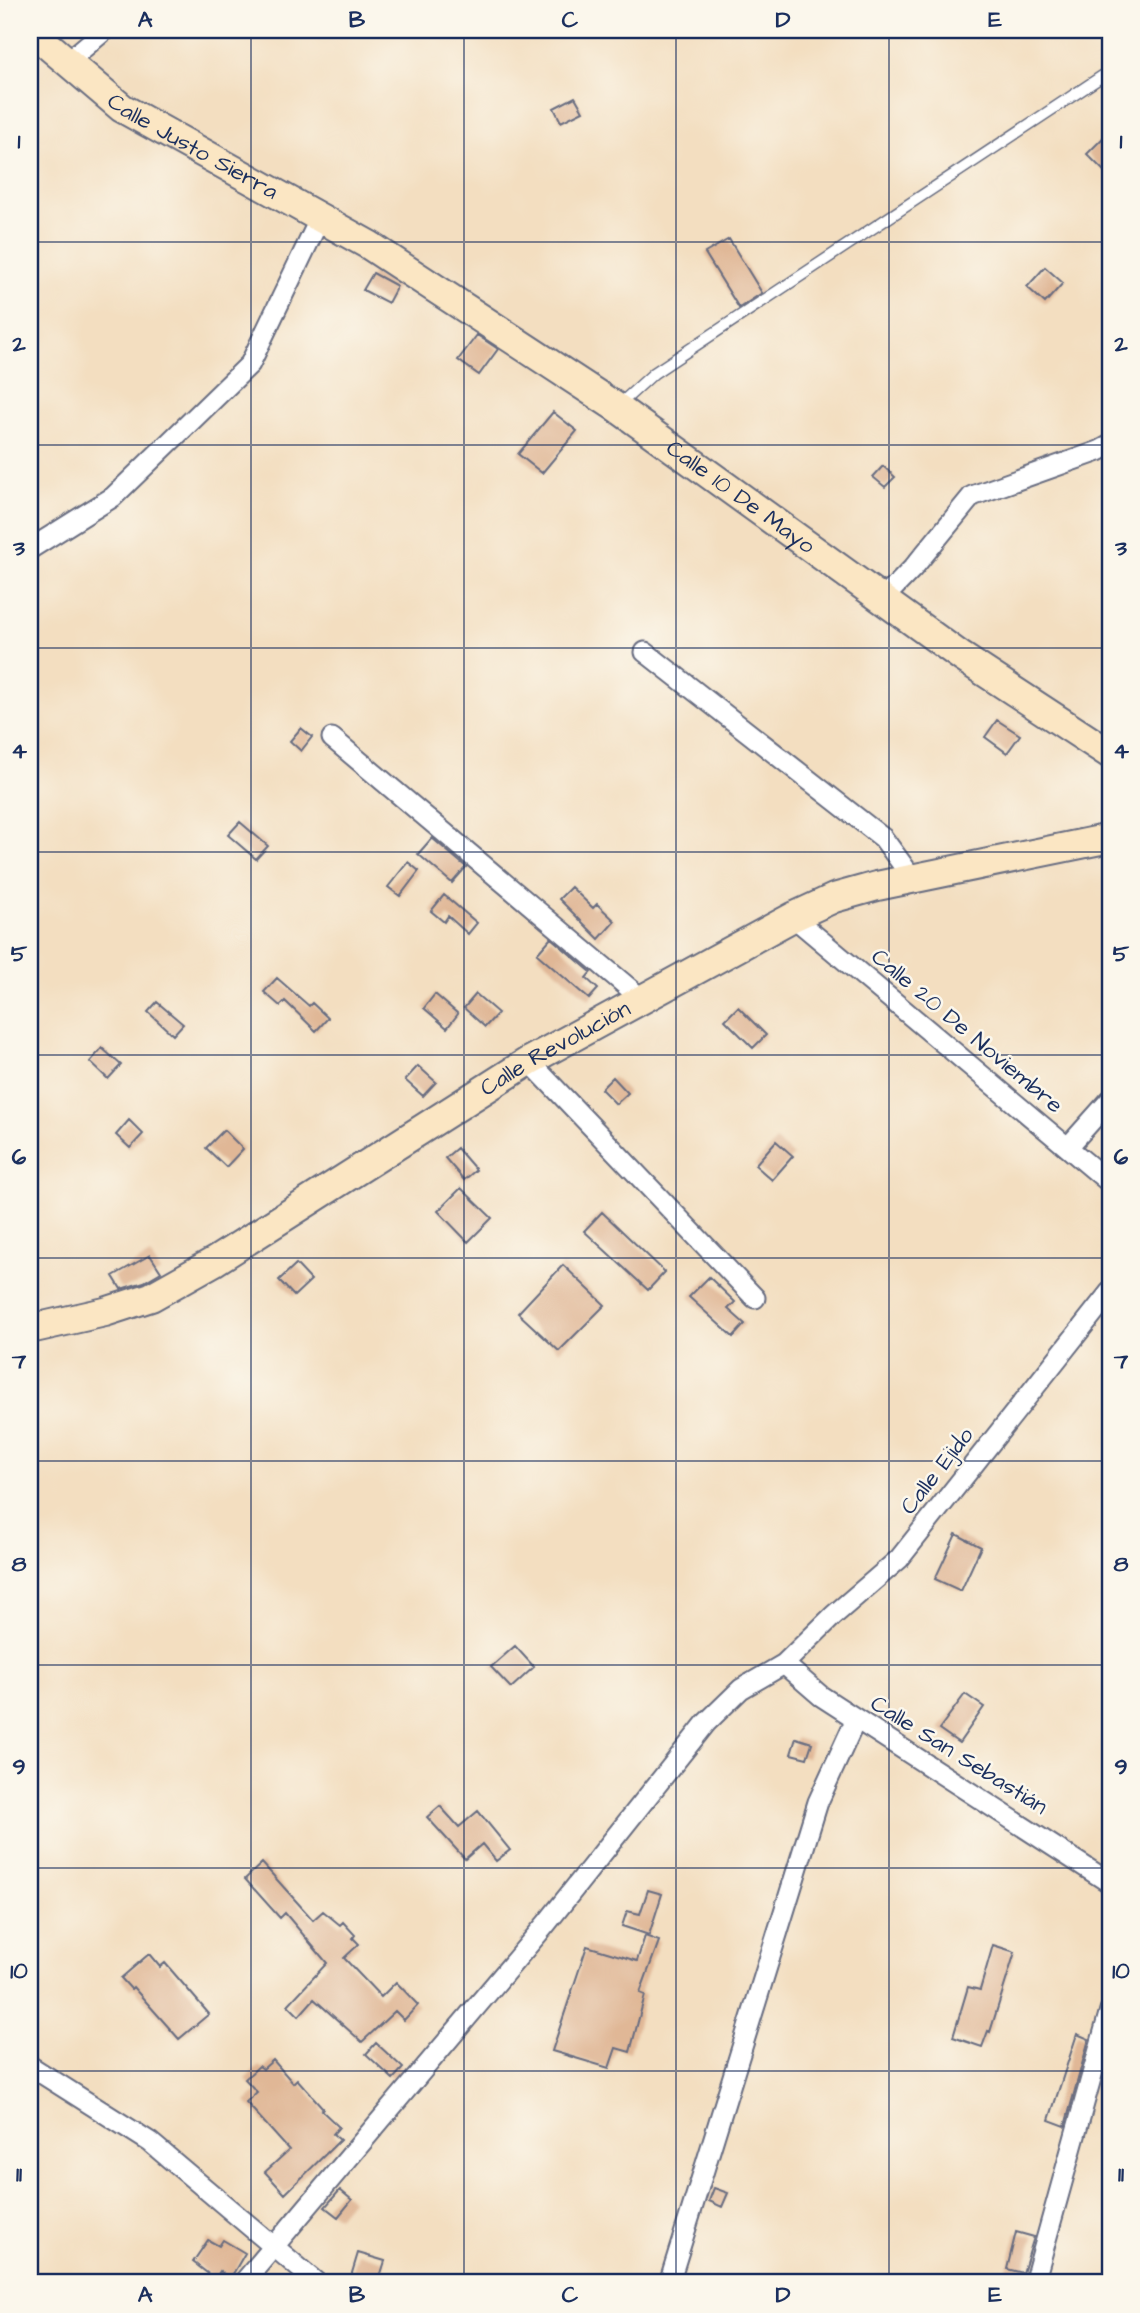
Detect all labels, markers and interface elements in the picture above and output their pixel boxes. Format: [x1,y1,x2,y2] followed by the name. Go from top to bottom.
[138,4,153,36] text: A
[349,4,366,36] text: B
[562,4,579,36] text: C
[776,4,791,36] text: D
[988,4,1002,36] text: E
[100,86,284,208] street label: Calle Justo Sierra
[18,125,21,157] text: 1
[1120,125,1123,157] text: 1
[11,328,26,360] text: 2
[1113,328,1128,360] text: 2
[660,432,821,562] street label: Calle 10 De Mayo
[12,532,25,564] text: 3
[1114,532,1127,564] text: 3
[11,735,27,767] text: 4
[1113,735,1129,767] text: 4
[11,938,28,970] text: 5
[1113,938,1130,970] text: 5
[864,941,1070,1121] street label: Calle 20 De Noviembre
[474,993,636,1104] street label: Calle Revolución
[12,1141,27,1173] text: 6
[1114,1141,1129,1173] text: 6
[11,1345,27,1377] text: 7
[1113,1345,1129,1377] text: 7
[893,1421,981,1521] street label: Calle Ejido
[12,1548,27,1580] text: 8
[1114,1548,1129,1580] text: 8
[864,1688,1054,1822] street label: Calle San Sebastián
[12,1751,26,1783] text: 9
[1114,1751,1128,1783] text: 9
[10,1955,28,1987] text: 10
[1112,1955,1130,1987] text: 10
[16,2158,22,2190] text: 11
[1118,2158,1124,2190] text: 11
[138,2279,153,2311] text: A
[349,2279,366,2311] text: B
[562,2279,579,2311] text: C
[776,2279,791,2311] text: D
[988,2279,1002,2311] text: E

